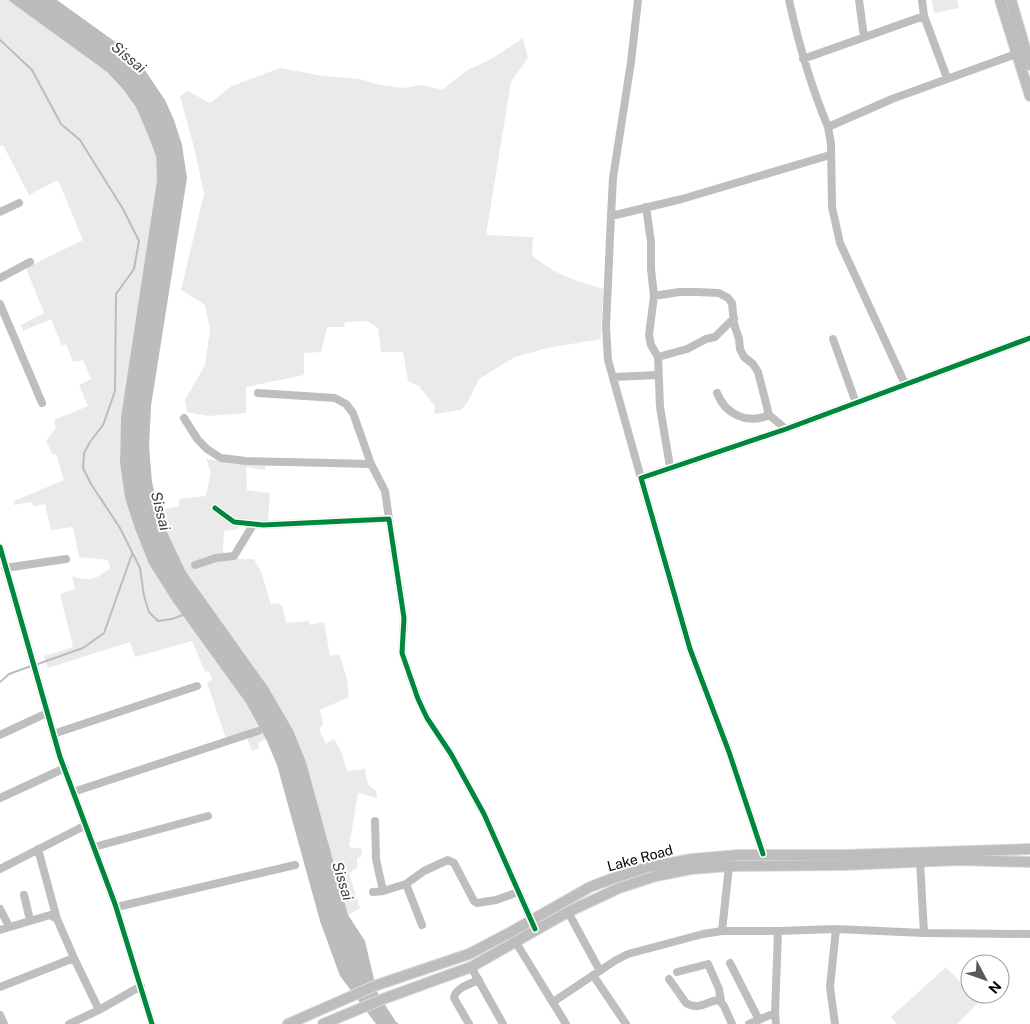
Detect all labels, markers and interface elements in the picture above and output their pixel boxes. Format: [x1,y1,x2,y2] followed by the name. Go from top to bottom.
[108,38,150,76] water label: Sissai
[148,490,174,533] water label: Sissai
[605,842,675,874] street label: Lake Road
[329,860,357,903] water label: Sissai
[960,954,1010,1004] north arrow
[985,978,1004,997] text: N

